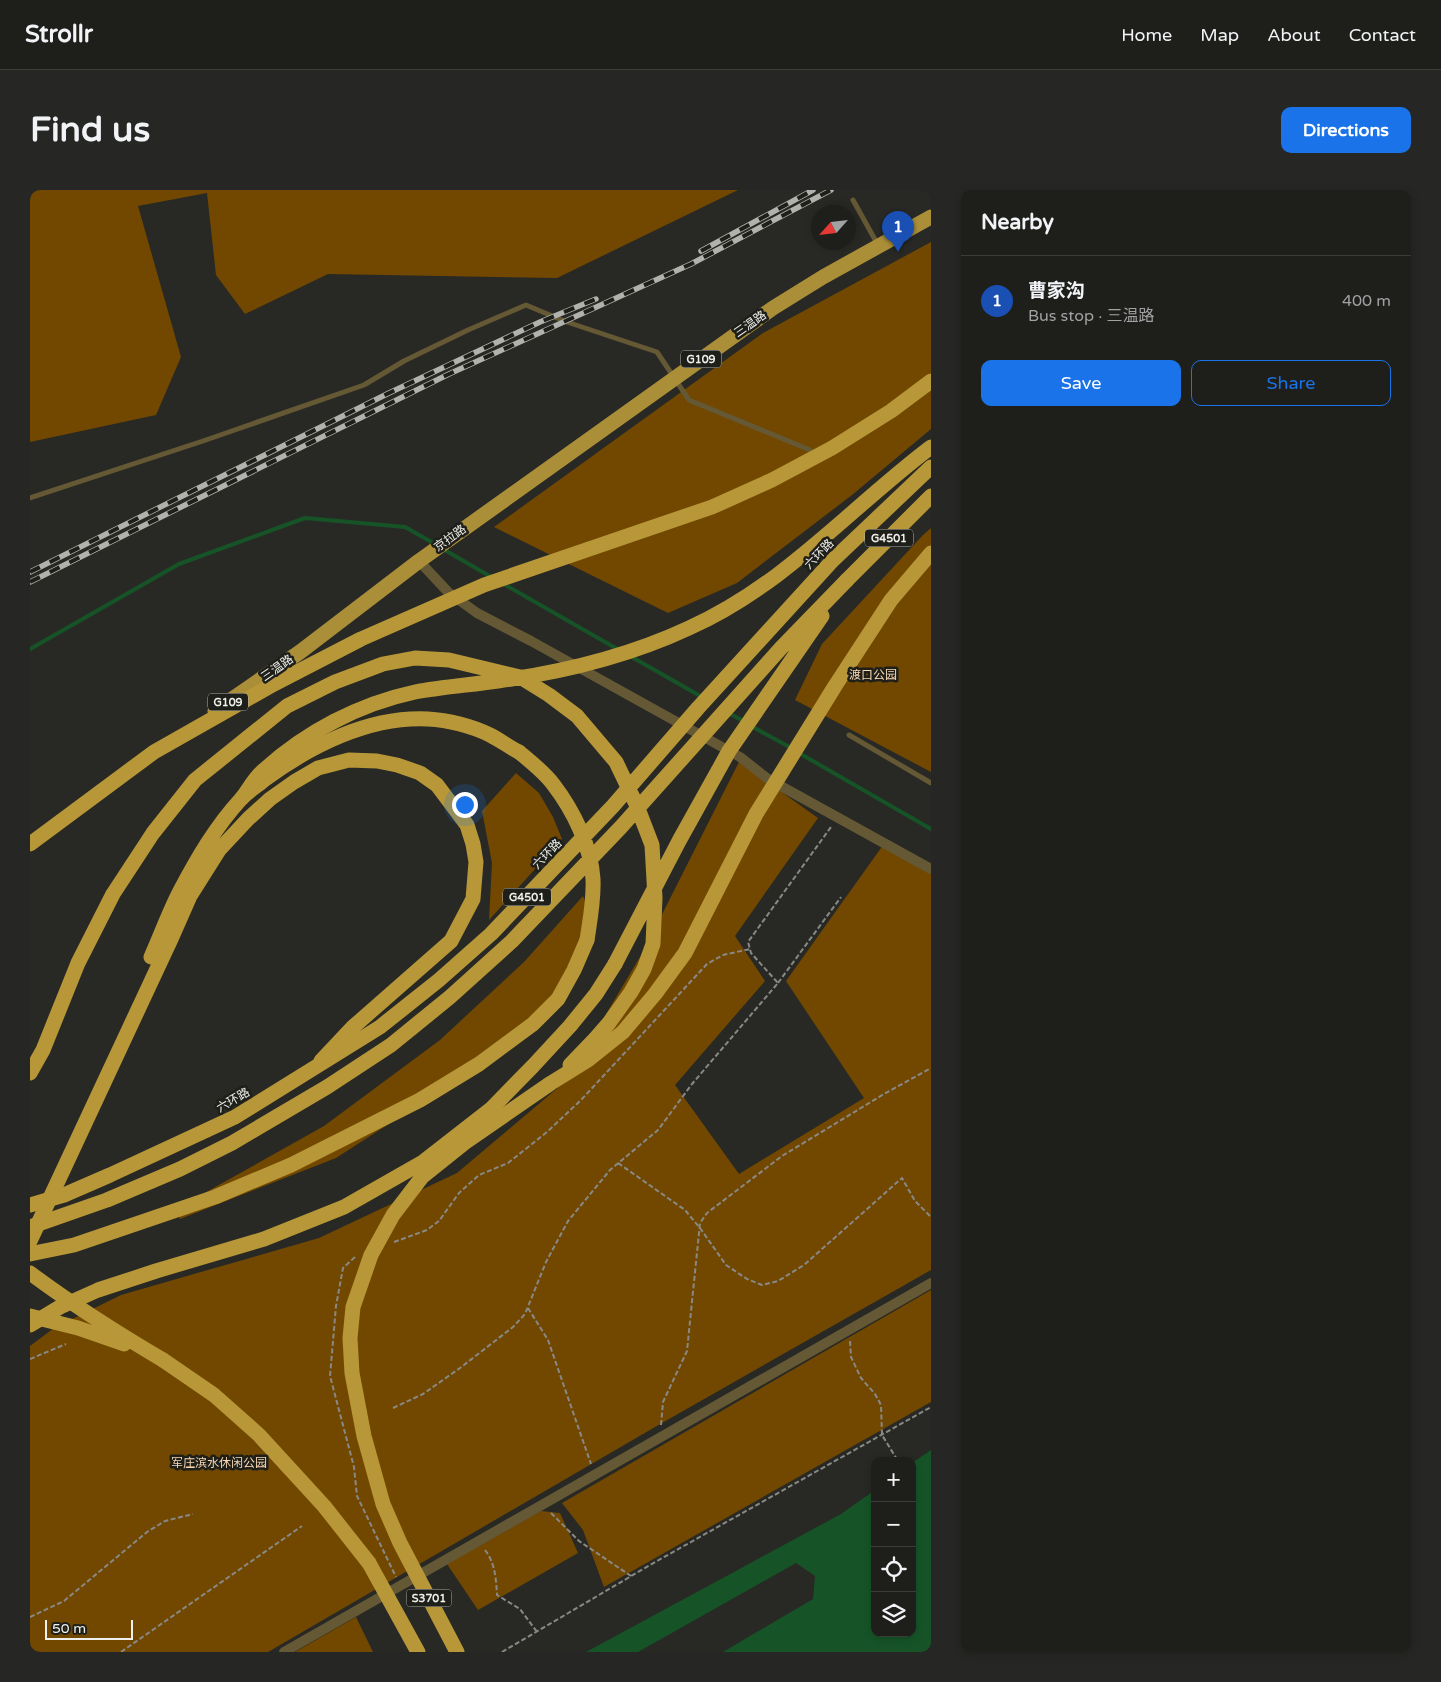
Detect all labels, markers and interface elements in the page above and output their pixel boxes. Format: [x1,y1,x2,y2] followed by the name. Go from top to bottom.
[25,20,93,49] text: Strollr
[1121,24,1172,46] text: Home
[1200,24,1239,46] text: Map
[1267,24,1321,46] text: About
[1349,24,1416,46] text: Contact
[1281,107,1411,153] button: Directions
[30,109,150,151] text: Find us
[811,205,856,250] north arrow
[981,210,1054,235] text: Nearby
[882,211,914,252] pin: 1
[1028,280,1085,302] text: 曹家沟
[992,291,1002,311] text: 1
[1342,291,1391,311] text: 400 m
[1028,306,1154,326] text: Bus stop · 三温路
[731,308,769,340] street label: 三温路
[681,350,721,368] road number: G109
[981,360,1181,406] button: Save
[1191,360,1391,406] button: Share
[431,522,469,554] street label: 京拉路
[865,529,913,546] road number: G4501
[801,536,837,572] street label: 六环路
[258,652,296,684] street label: 三温路
[849,668,897,682] park label: 渡口公园
[208,694,248,710] road number: G109
[452,792,478,818] your location
[529,836,565,872] street label: 六环路
[503,889,551,906] road number: G4501
[214,1085,252,1115] street label: 六环路
[171,1456,267,1470] park label: 军庄滨水休闲公园
[871,1457,916,1637] map controls
[871,1457,916,1502] button: +
[871,1502,916,1547] button: −
[871,1547,916,1592] button: locate
[406,1590,452,1606] road number: S3701
[871,1592,916,1637] button: layers
[45,1617,132,1640] scale bar
[52,1620,86,1637] text: 50 m

